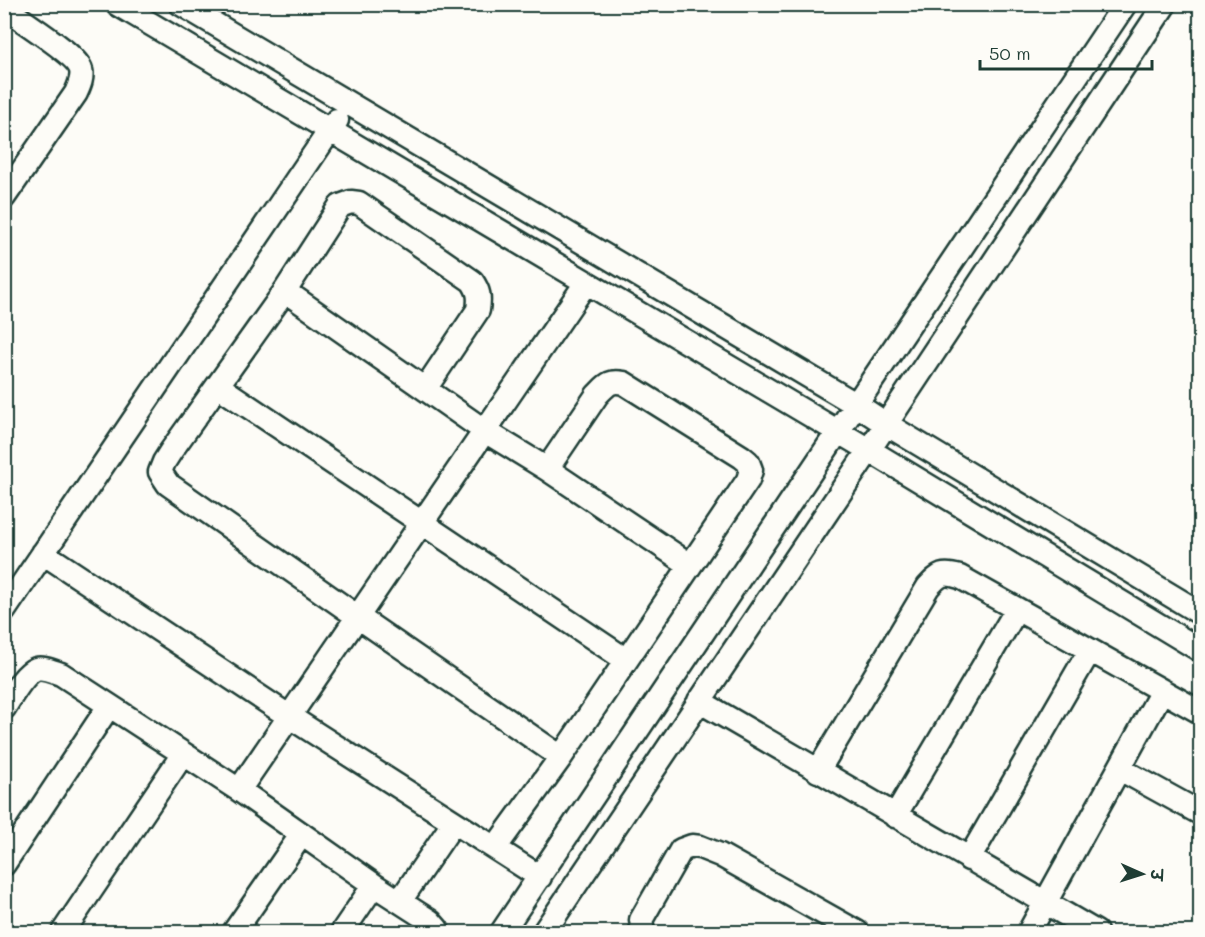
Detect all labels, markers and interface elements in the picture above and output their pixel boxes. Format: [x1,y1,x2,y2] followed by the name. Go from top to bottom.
[980,33,1152,71] scale bar
[989,41,1031,65] text: 50 m
[1112,844,1172,904] north arrow
[1147,867,1168,882] text: उ

